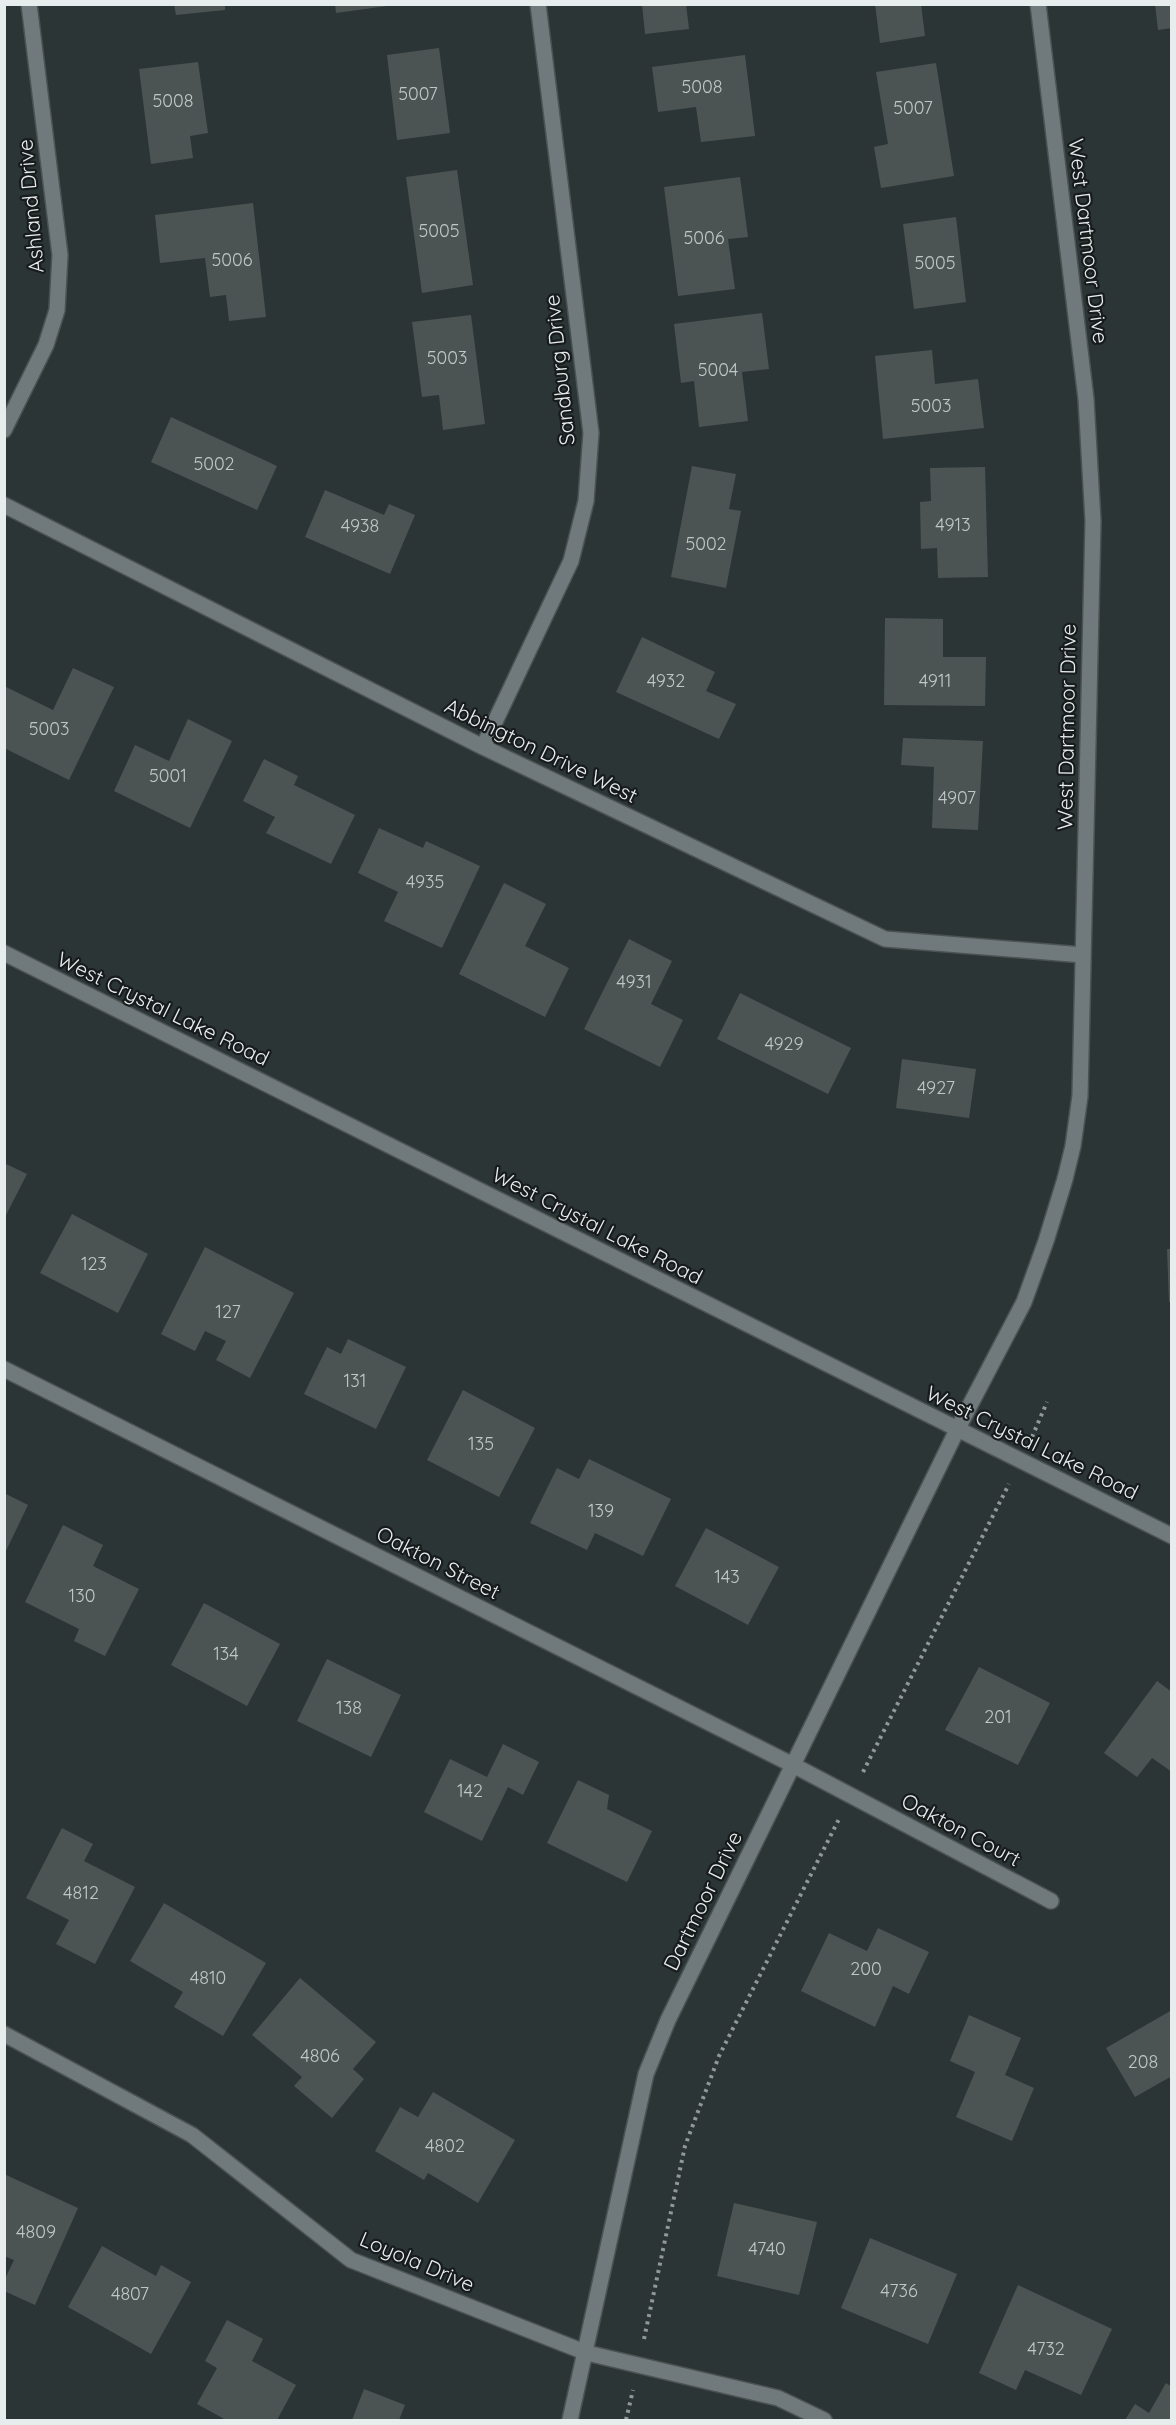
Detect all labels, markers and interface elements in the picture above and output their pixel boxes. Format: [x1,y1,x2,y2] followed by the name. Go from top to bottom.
[682,75,722,98] house number: 5008
[398,82,438,105] house number: 5007
[153,89,193,112] house number: 5008
[893,96,933,119] house number: 5007
[1064,137,1114,345] street label: West Dartmoor Drive
[11,138,49,274] street label: Ashland Drive
[418,219,460,242] house number: 5005
[684,226,725,249] house number: 5006
[212,248,253,271] house number: 5006
[914,251,956,274] house number: 5005
[538,294,580,447] street label: Sandburg Drive
[427,346,467,369] house number: 5003
[698,358,738,381] house number: 5004
[911,394,951,417] house number: 5003
[193,452,235,475] house number: 5002
[935,513,971,536] house number: 4913
[341,514,379,537] house number: 4938
[685,532,727,555] house number: 5002
[1051,624,1081,830] street label: West Dartmoor Drive
[647,669,685,692] house number: 4932
[919,669,951,692] house number: 4911
[441,692,642,808] street label: Abbington Drive West
[29,717,69,740] house number: 5003
[149,764,187,787] house number: 5001
[938,786,976,809] house number: 4907
[406,870,444,893] house number: 4935
[53,945,274,1071] street label: West Crystal Lake Road
[616,970,652,993] house number: 4931
[764,1032,804,1055] house number: 4929
[917,1076,955,1099] house number: 4927
[488,1161,707,1290] street label: West Crystal Lake Road
[81,1252,107,1275] house number: 123
[215,1300,241,1323] house number: 127
[344,1369,366,1392] house number: 131
[922,1379,1143,1505] street label: West Crystal Lake Road
[468,1432,494,1455] house number: 135
[588,1499,614,1522] house number: 139
[372,1520,505,1604] street label: Oakton Street
[714,1565,740,1588] house number: 143
[69,1584,95,1607] house number: 130
[213,1642,239,1665] house number: 134
[336,1696,362,1719] house number: 138
[984,1705,1012,1728] house number: 201
[457,1779,483,1802] house number: 142
[897,1787,1025,1871] street label: Oakton Court
[657,1827,747,1975] street label: Dartmoor Drive
[63,1881,99,1904] house number: 4812
[850,1957,882,1980] house number: 200
[190,1966,226,1989] house number: 4810
[300,2044,340,2067] house number: 4806
[1128,2050,1158,2073] house number: 208
[425,2134,465,2157] house number: 4802
[16,2220,56,2243] house number: 4809
[356,2225,479,2297] street label: Loyola Drive
[748,2237,786,2260] house number: 4740
[880,2279,918,2302] house number: 4736
[111,2282,149,2305] house number: 4807
[1027,2337,1065,2360] house number: 4732

